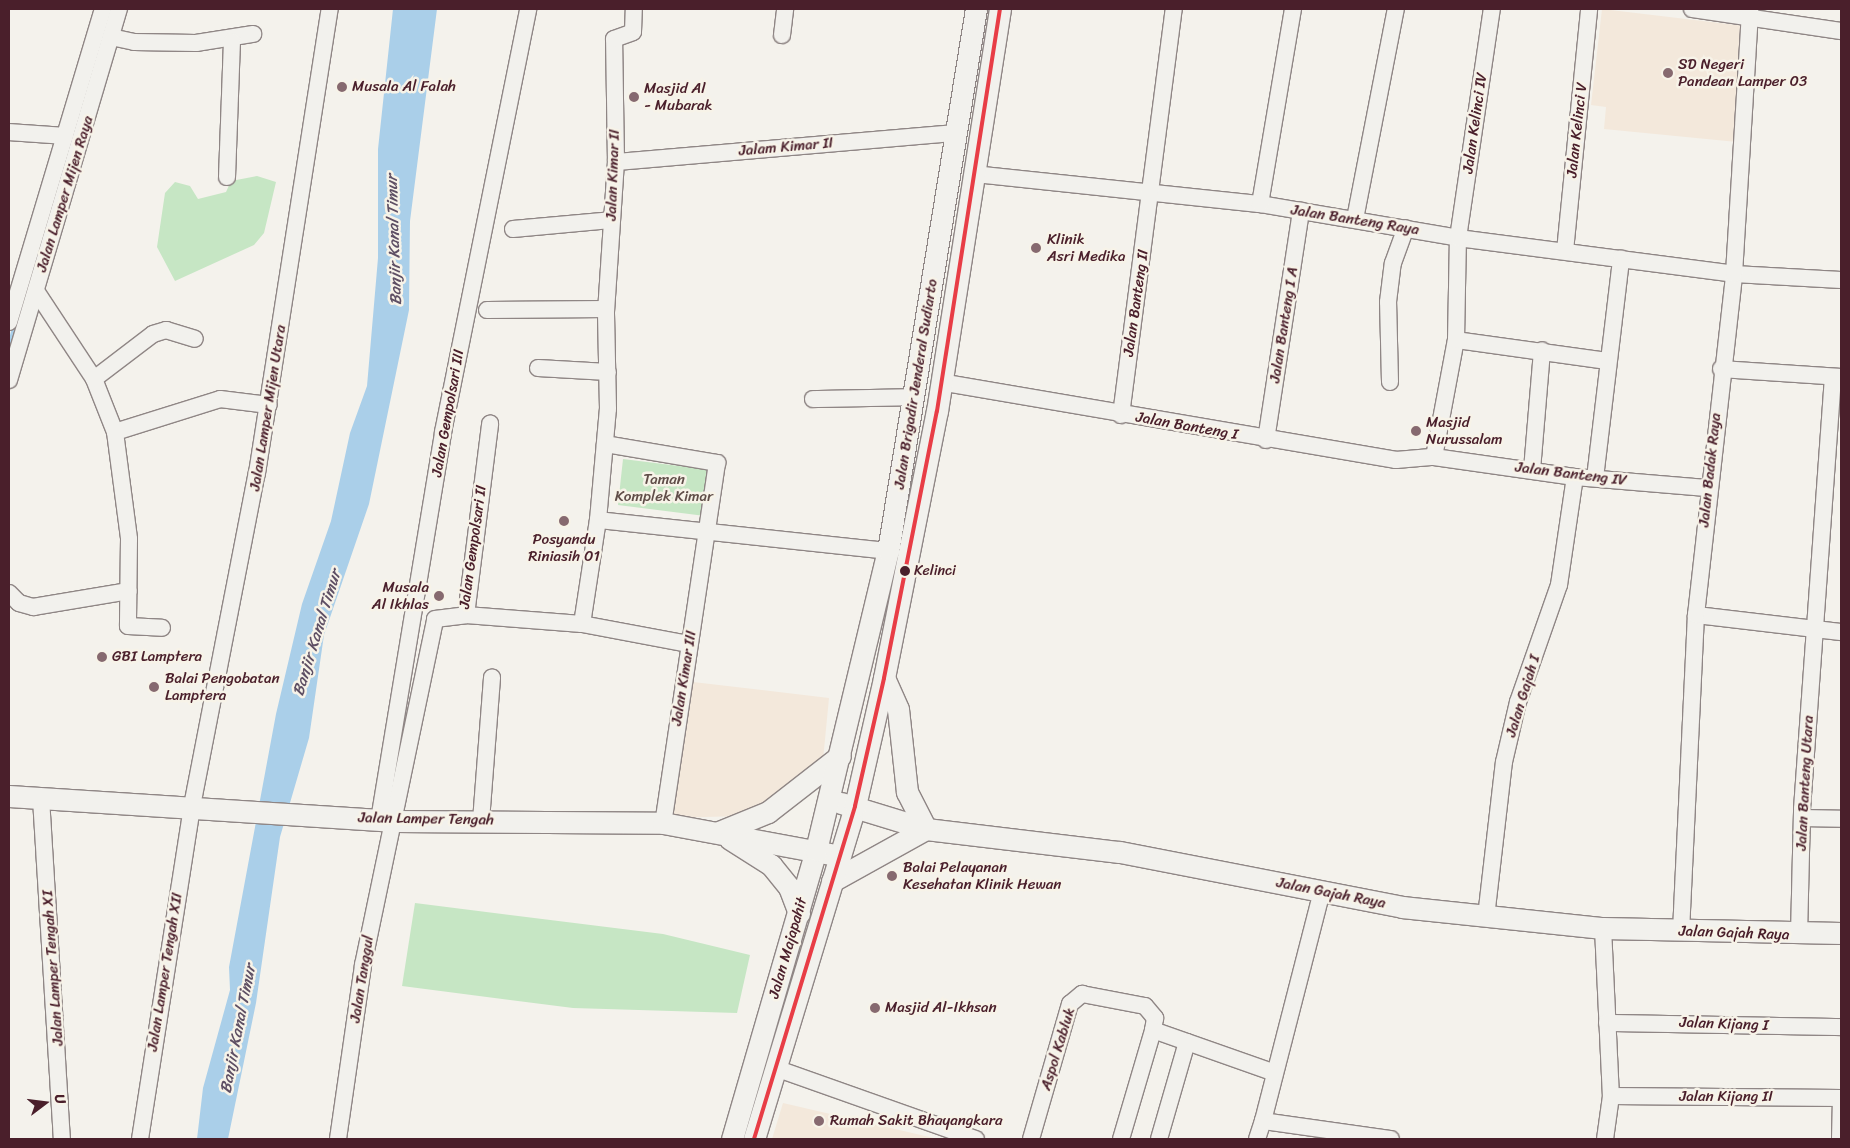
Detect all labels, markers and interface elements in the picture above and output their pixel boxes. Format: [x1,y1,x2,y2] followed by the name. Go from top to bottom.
[1678,55,1807,90] place label: SD Negeri Pandean Lamper 03
[1662,67,1674,79] marker: SD Negeri Pandean Lamper 03
[1459,71,1491,175] street label: Jalan Kelinci IV
[352,78,456,96] place label: Musala Al Falah
[644,79,713,114] place label: Masjid Al - Mubarak
[336,81,348,93] marker: Musala Al Falah
[1563,81,1591,179] street label: Jalan Kelinci V
[628,91,640,103] marker: Masjid Al - Mubarak
[33,113,97,275] street label: Jalan Lamper Mijen Raya
[602,129,624,221] street label: Jalan Kimar II
[738,134,834,160] street label: Jalam Kimar II
[382,174,406,306] water label: Banjir Kanal Timur
[1290,201,1420,239] street label: Jalan Banteng Raya
[1047,230,1125,265] place label: Klinik Asri Medika
[1029,241,1043,255] marker: Klinik Asri Medika
[1120,248,1152,358] street label: Jalan Banteng II
[1266,266,1302,384] street label: Jalan Banteng I A
[890,278,942,490] street label: Jalan Brigadir Jenderal Sudiarto
[246,323,290,493] street label: Jalan Lamper Mijen Utara
[428,347,468,479] street label: Jalan Gempolsari III
[1135,408,1239,444] street label: Jalan Banteng I
[1695,412,1725,528] street label: Jalan Badak Raya
[1426,413,1503,448] place label: Masjid Nurussalam
[1410,425,1422,437] marker: Masjid Nurussalam
[1514,458,1628,490] street label: Jalan Banteng IV
[615,470,713,505] park label: Taman Komplek Kimar
[455,483,491,611] street label: Jalan Gempolsari II
[557,514,571,528] marker: Posyandu Riniasih 01
[528,530,600,565] place label: Posyandu Riniasih 01
[914,563,956,579] place label: Kelinci
[900,566,910,576] marker: Kelinci
[289,568,345,698] water label: Banjir Kanal Timur
[371,578,429,613] place label: Musala Al Ikhlas
[433,590,445,602] marker: Musala Al Ikhlas
[668,629,700,727] street label: Jalan Kimar III
[112,648,202,666] place label: GBI Lamptera
[96,651,108,663] marker: GBI Lamptera
[1502,653,1544,739] street label: Jalan Gajah I
[165,669,280,704] place label: Balai Pengobatan Lamptera
[147,680,161,694] marker: Balai Pengobatan Lamptera
[1792,715,1818,851] street label: Jalan Banteng Utara
[358,809,494,829] street label: Jalan Lamper Tengah
[903,858,1061,893] place label: Balai Pelayanan Kesehatan Klinik Hewan
[885,869,899,883] marker: Balai Pelayanan Kesehatan Klinik Hewan
[1275,874,1387,912] street label: Jalan Gajah Raya
[39,890,67,1046] street label: Jalan Lamper Tengah XI
[144,892,186,1052] street label: Jalan Lamper Tengah XII
[765,895,811,1001] street label: Jalan Majapahit
[1678,922,1790,944] street label: Jalan Gajah Raya
[346,934,378,1024] street label: Jalan Tanggul
[216,963,260,1095] water label: Banjir Kanal Timur
[885,999,997,1017] place label: Masjid Al-Ikhsan
[869,1002,881,1014] marker: Masjid Al-Ikhsan
[1037,1005,1079,1093] street label: Aspol Kabluk
[1679,1013,1769,1035] street label: Jalan Kijang I
[20,1078,70,1128] north arrow
[1679,1088,1773,1106] street label: Jalan Kijang II
[47,1091,73,1107] text: U
[830,1112,1003,1130] place label: Rumah Sakit Bhayangkara
[812,1114,826,1128] marker: Rumah Sakit Bhayangkara

